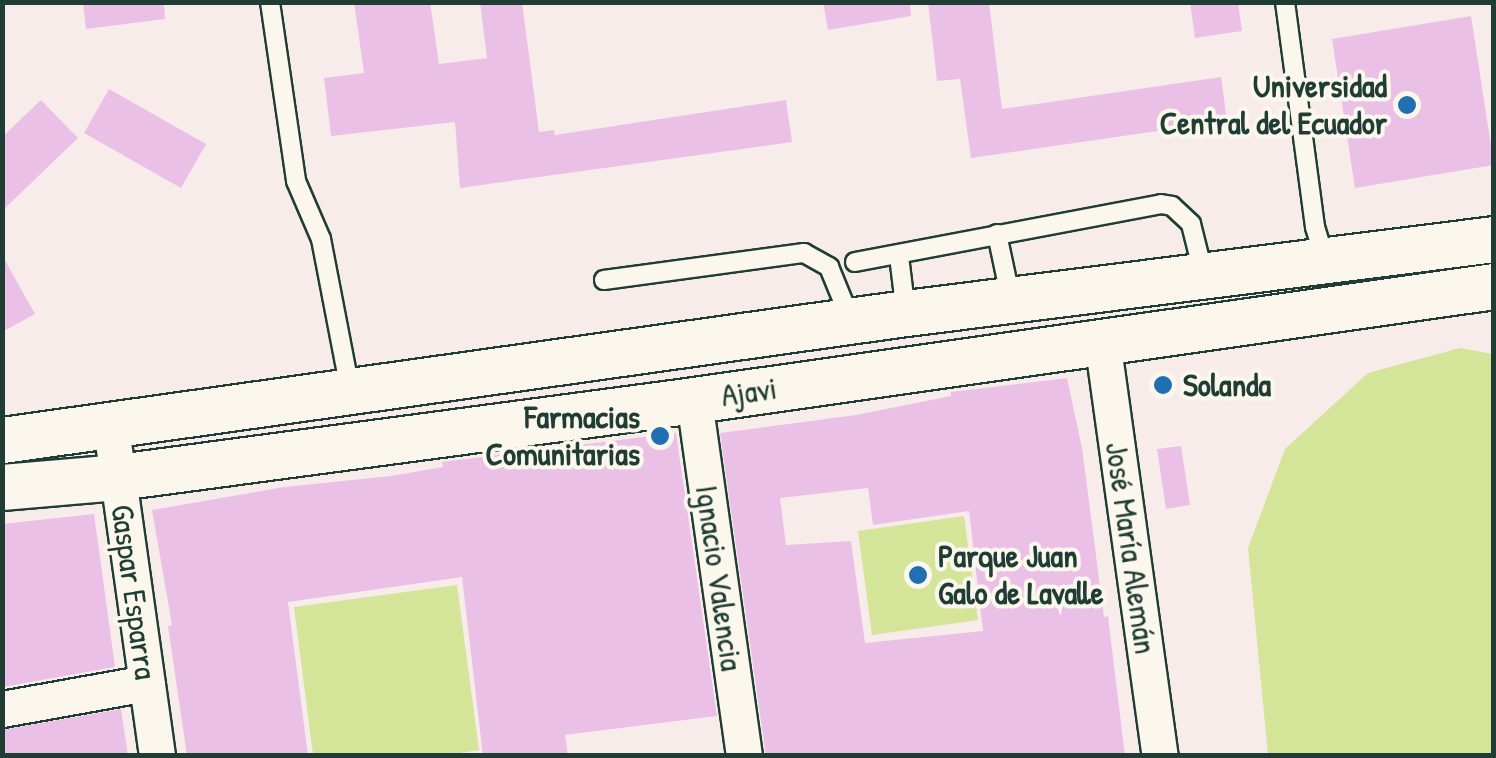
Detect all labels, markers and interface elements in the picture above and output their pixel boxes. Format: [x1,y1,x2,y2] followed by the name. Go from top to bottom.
[1160,68,1387,143] place label: Universidad Central del Ecuador
[1396,94,1418,116] marker: Universidad Central del Ecuador
[1183,366,1271,404] place label: Solanda
[719,369,779,415] street label: Ajavi
[1152,374,1174,396] marker: Solanda
[485,399,640,474] place label: Farmacias Comunitarias
[649,425,671,447] marker: Farmacias Comunitarias
[1097,439,1165,657] street label: José María Alemán
[687,483,751,673] street label: Ignacio Valencia
[103,502,165,682] street label: Gaspar Esparra
[938,538,1104,613] place label: Parque Juan Galo de Lavalle
[907,564,929,586] marker: Parque Juan Galo de Lavalle

